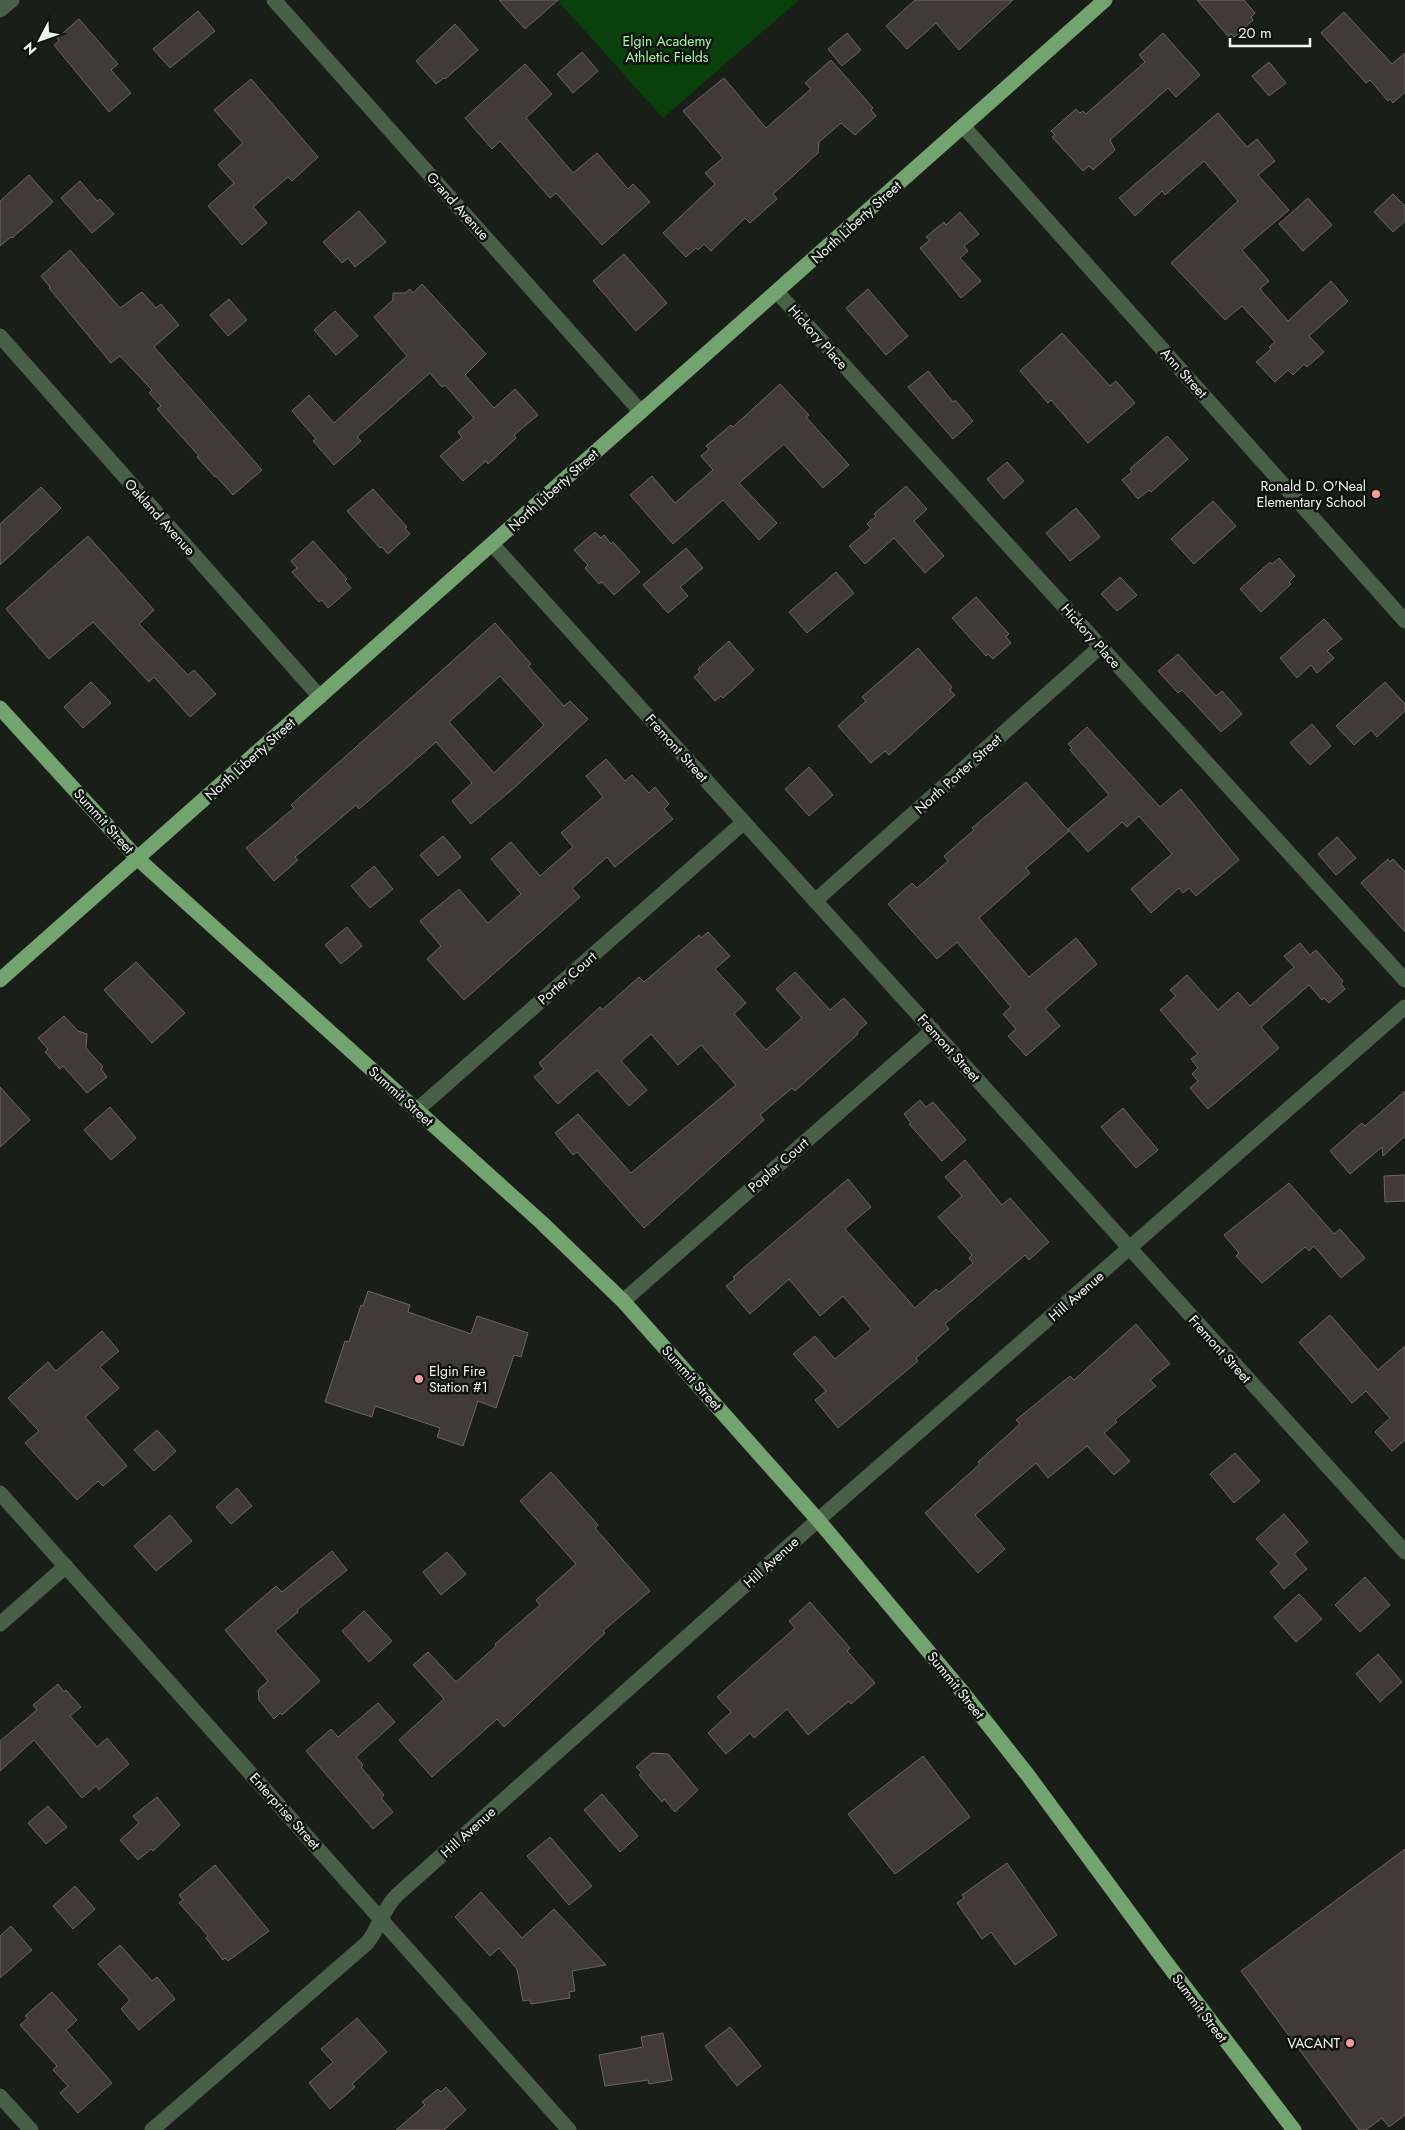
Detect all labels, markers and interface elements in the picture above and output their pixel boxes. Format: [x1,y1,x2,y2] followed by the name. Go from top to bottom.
[15,15,65,65] north arrow
[1230,15,1310,47] scale bar
[1238,22,1272,44] text: 20 m
[623,31,712,67] park label: Elgin Academy Athletic Fields
[19,38,41,59] text: N
[422,168,494,244] street label: Grand Avenue
[806,176,906,268] street label: North Liberty Street
[783,300,853,374] street label: Hickory Place
[1156,343,1212,403] street label: Ann Street
[503,444,603,536] street label: North Liberty Street
[120,474,200,560] street label: Oakland Avenue
[1256,476,1366,512] place label: Ronald D. O'Neal Elementary School
[1370,488,1382,500] marker: Ronald D. O'Neal Elementary School
[1056,599,1126,673] street label: Hickory Place
[641,710,713,787] street label: Fremont Street
[200,713,300,805] street label: North Liberty Street
[910,729,1006,819] street label: North Porter Street
[69,784,139,858] street label: Summit Street
[533,946,601,1009] street label: Porter Court
[913,1010,985,1087] street label: Fremont Street
[364,1061,438,1131] street label: Summit Street
[743,1133,813,1197] street label: Poplar Court
[1044,1266,1108,1326] street label: Hill Avenue
[1184,1311,1256,1388] street label: Fremont Street
[657,1341,727,1415] street label: Summit Street
[429,1361,488,1397] place label: Elgin Fire Station #1
[413,1373,425,1385] marker: Elgin Fire Station #1
[739,1532,803,1592] street label: Hill Avenue
[923,1647,990,1723] street label: Summit Street
[245,1768,325,1854] street label: Enterprise Street
[436,1802,500,1862] street label: Hill Avenue
[1167,1969,1233,2047] street label: Summit Street
[1287,2033,1340,2053] place label: VACANT
[1344,2037,1356,2049] marker: VACANT

